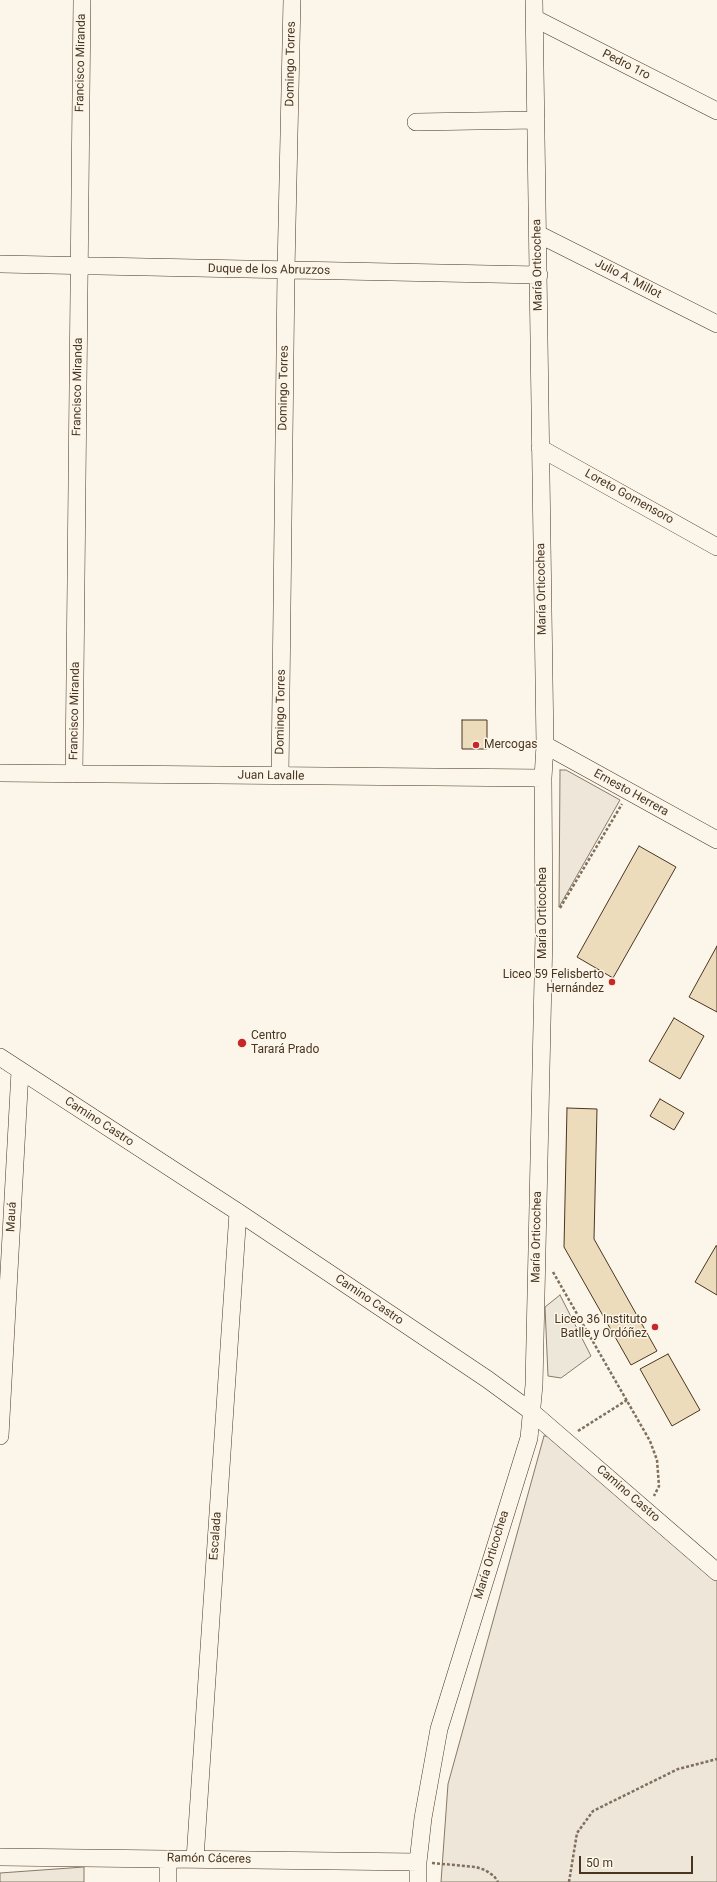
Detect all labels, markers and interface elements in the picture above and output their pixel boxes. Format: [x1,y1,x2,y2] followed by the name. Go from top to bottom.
[73,14,89,112] street label: Francisco Miranda
[283,21,299,107] street label: Domingo Torres
[600,47,652,83] street label: Pedro 1ro
[530,219,546,311] street label: María Orticochea
[592,256,664,302] street label: Julio A. Millot
[208,262,330,278] street label: Duque de los Abruzzos
[70,338,86,436] street label: Francisco Miranda
[276,345,292,431] street label: Domingo Torres
[582,467,676,527] street label: Loreto Gomensoro
[534,543,550,635] street label: María Orticochea
[67,662,83,760] street label: Francisco Miranda
[273,669,289,755] street label: Domingo Torres
[484,738,537,752] place label: Mercogas
[471,740,481,750] marker: Mercogas
[591,766,671,820] street label: Ernesto Herrera
[238,768,304,784] street label: Juan Lavalle
[536,867,550,959] street label: María Orticochea
[503,968,604,996] place label: Liceo 59 Felisberto Hernández
[607,977,617,987] marker: Liceo 59 Felisberto Hernández
[251,1029,319,1057] place label: Centro Tarará Prado
[236,1037,248,1049] marker: Centro Tarará Prado
[62,1094,136,1150] street label: Camino Castro
[529,1191,545,1283] street label: María Orticochea
[4,1202,20,1232] street label: Mauá
[332,1272,406,1328] street label: Camino Castro
[555,1313,647,1341] place label: Liceo 36 Instituto Batlle y Ordóñez
[650,1322,660,1332] marker: Liceo 36 Instituto Batlle y Ordóñez
[593,1462,663,1526] street label: Camino Castro
[472,1509,512,1601] street label: María Orticochea
[207,1511,225,1561] street label: Escalada
[581,1848,695,1874] scale bar
[167,1851,251,1867] street label: Ramón Cáceres
[586,1856,613,1870] text: 50 m

